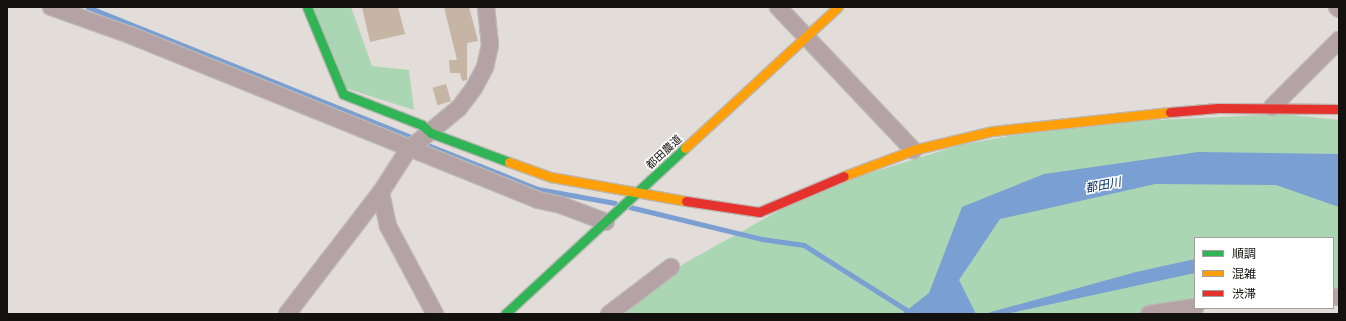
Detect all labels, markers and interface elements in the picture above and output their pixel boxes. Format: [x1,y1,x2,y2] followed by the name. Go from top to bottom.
[643,132,685,172] street label: 都田農道
[1084,174,1122,196] water label: 都田川
[1194,237,1334,309] legend
[1232,244,1256,263] text: 順調
[1232,264,1256,283] text: 混雑
[1232,284,1256,303] text: 渋滞

